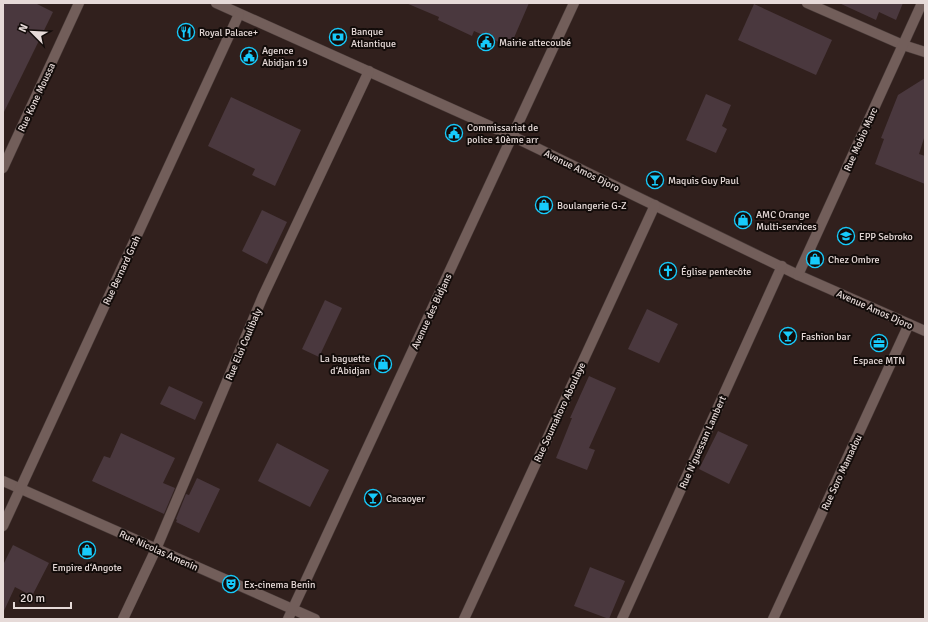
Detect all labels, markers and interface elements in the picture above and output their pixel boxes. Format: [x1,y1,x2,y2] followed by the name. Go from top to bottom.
[12,12,52,52] north arrow
[16,22,31,34] text: N
[176,22,196,42] restaurant icon: Royal Palace+
[351,26,396,50] place label: Banque Atlantique
[199,27,258,39] place label: Royal Palace+
[328,27,348,47] bank icon: Banque Atlantique
[476,32,496,52] public building icon: Mairie attecoubé
[499,37,571,49] place label: Mairie attecoubé
[262,45,308,69] place label: Agence Abidjan 19
[239,46,259,66] public building icon: Agence Abidjan 19
[16,61,58,134] street label: Rue Kone Moussa
[842,105,880,173] street label: Rue Mobio Marc
[467,122,539,146] place label: Commissariat de police 10ème arr
[444,123,464,143] public building icon: Commissariat de police 10ème arr
[542,147,621,194] street label: Avenue Amos Djoro
[645,170,665,190] bar icon: Maquis Guy Paul
[668,175,739,187] place label: Maquis Guy Paul
[534,195,554,215] shop icon: Boulangerie G-Z
[557,200,627,212] place label: Boulangerie G-Z
[756,209,817,233] place label: AMC Orange Multi-services
[733,210,753,230] shop icon: AMC Orange Multi-services
[836,226,856,246] school or university icon: EPP Sebroko
[859,231,913,243] place label: EPP Sebroko
[101,234,143,307] street label: Rue Bernard Grah
[805,249,825,269] shop icon: Chez Ombre
[828,254,879,266] place label: Chez Ombre
[658,261,678,281] church icon: Église pentecôte
[681,265,751,278] place label: Église pentecôte
[409,271,455,351] street label: Avenue des Bidjans
[834,288,915,332] street label: Avenue Amos Djoro
[223,306,265,382] street label: Rue Eloi Coulibaly
[778,326,798,346] bar icon: Fashion bar
[801,331,851,343] place label: Fashion bar
[869,333,889,353] office icon: Espace MTN
[320,353,370,377] place label: La baguette d‘Abidjan
[373,354,393,374] shop icon: La baguette d‘Abidjan
[853,355,905,367] place label: Espace MTN
[531,361,588,464] street label: Rue Soumahoro Aboulaye
[677,394,729,491] street label: Rue N'guessan Lambert
[819,433,865,512] street label: Rue Soro Mamadou
[363,488,383,508] bar icon: Cacaoyer
[386,493,425,505] place label: Cacaoyer
[117,528,200,574] street label: Rue Nicolas Amenin
[77,540,97,560] shop icon: Empire d‘Angote
[52,562,122,574] place label: Empire d‘Angote
[221,574,241,594] theatre icon: Ex-cinema Benin
[244,579,316,591] place label: Ex-cinema Benin
[14,584,71,610] scale bar
[20,591,45,606] text: 20 m

